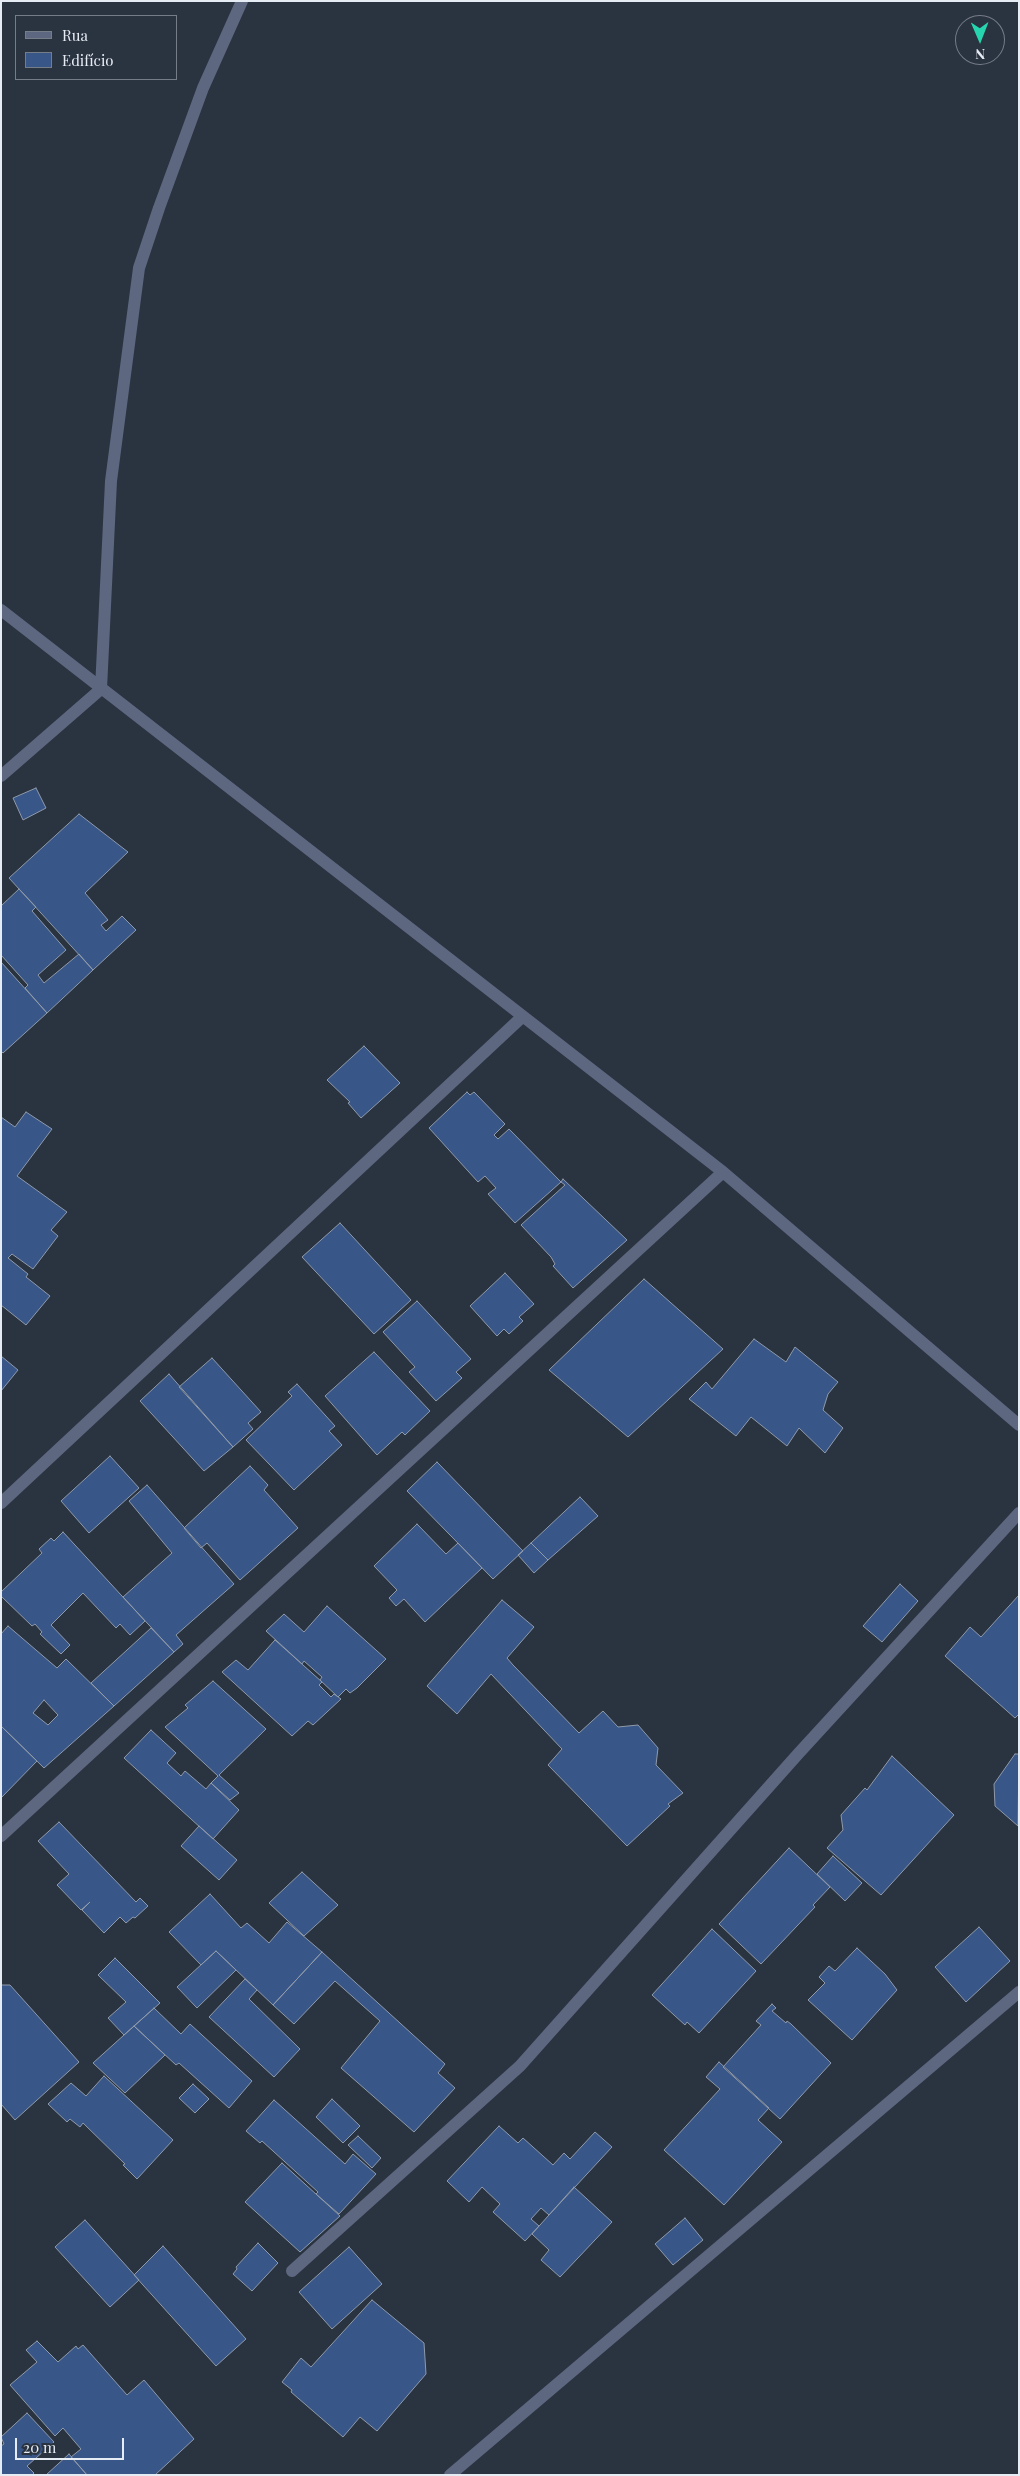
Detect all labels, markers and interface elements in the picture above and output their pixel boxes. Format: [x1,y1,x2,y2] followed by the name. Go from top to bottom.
[15,15,178,80] legend
[955,15,1005,65] north arrow
[62,25,88,45] text: Rua
[975,45,985,64] text: N
[62,50,114,70] text: Edifício
[18,2428,126,2460] scale bar
[23,2437,56,2457] text: 20 m

